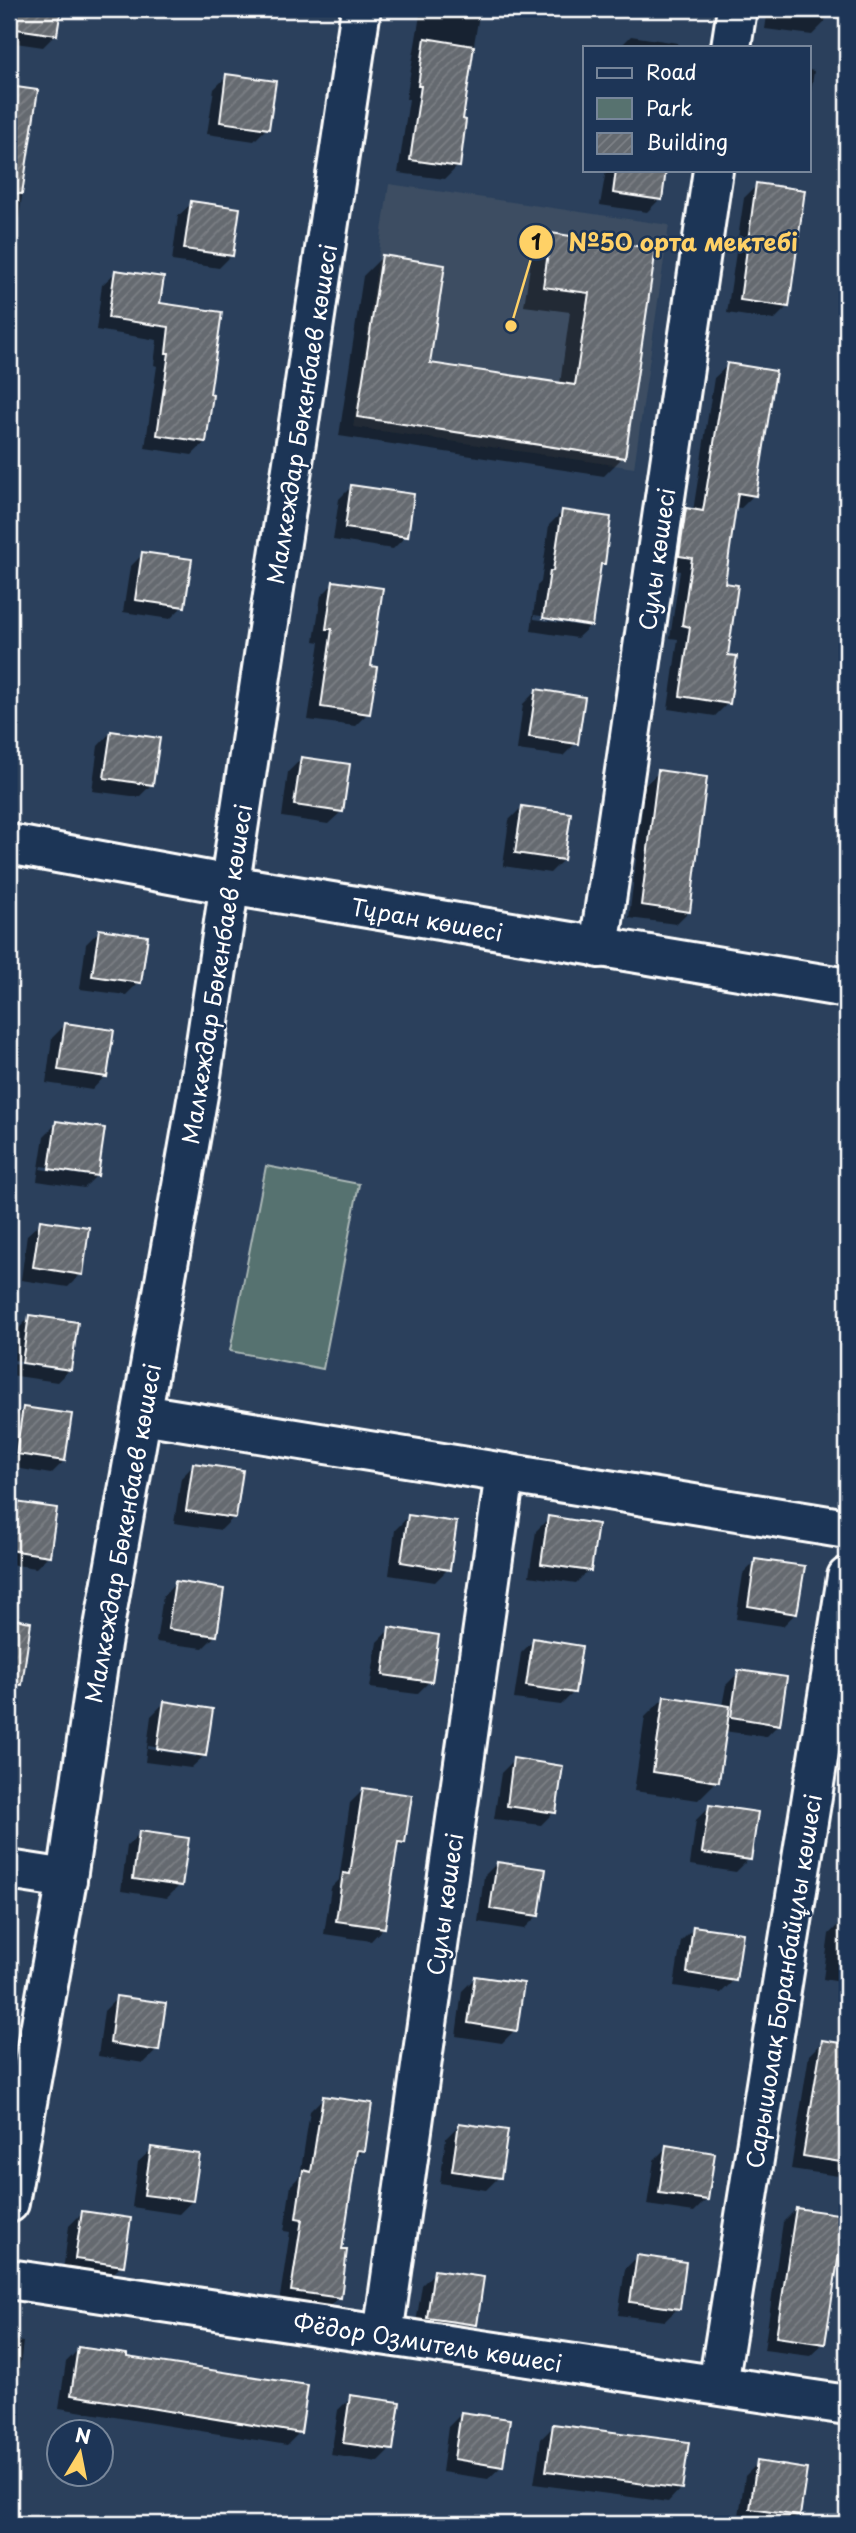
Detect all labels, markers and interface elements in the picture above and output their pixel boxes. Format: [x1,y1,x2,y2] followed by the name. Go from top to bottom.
[583,46,810,172] legend
[646,55,697,87] text: Road
[646,91,693,123] text: Park
[646,125,728,157] text: Building
[519,220,813,265] callout: №50 орта мектебі
[568,223,798,259] text: №50 орта мектебі
[531,225,541,257] text: 1
[257,241,345,587] street label: Малкеждар Бөкенбаев көшесі
[629,485,683,633] street label: Сулы көшесі
[172,801,260,1147] street label: Малкеждар Бөкенбаев көшесі
[348,888,506,950] street label: Тұран көшесі
[75,1360,169,1706] street label: Малкеждар Бөкенбаев көшесі
[736,1791,830,2171] street label: Сарышолақ Боранбайұлы көшесі
[417,1830,471,1978] street label: Сулы көшесі
[291,2303,565,2381] street label: Фёдор Озмитель көшесі
[46,2418,116,2488] north arrow
[73,2420,93,2450] text: N

